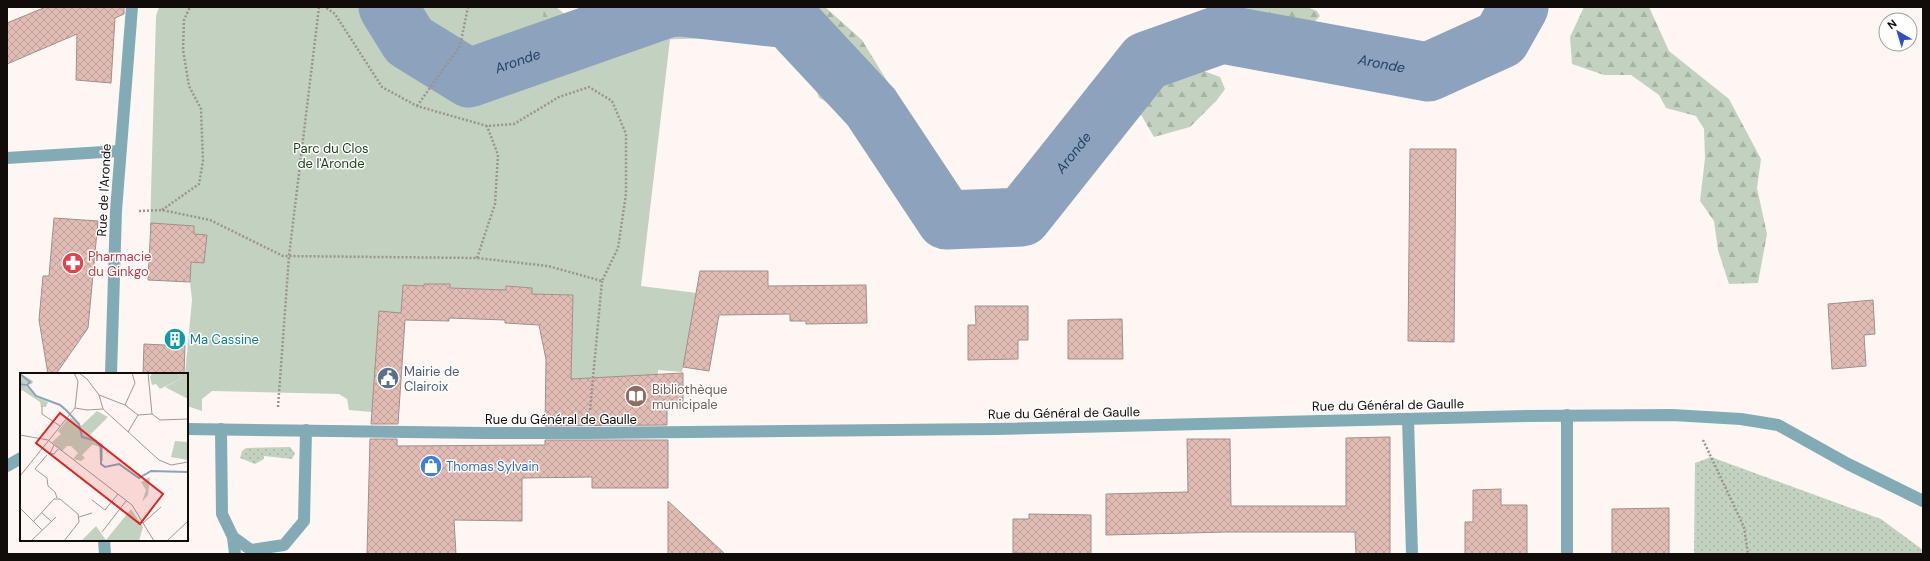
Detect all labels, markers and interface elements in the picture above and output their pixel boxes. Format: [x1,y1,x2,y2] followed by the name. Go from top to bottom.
[1878,12,1918,52] north arrow
[1884,16,1899,32] text: N
[491,45,543,78] water label: Aronde
[1356,50,1407,77] water label: Aronde
[1051,128,1095,177] water label: Aronde
[293,140,369,172] park label: Parc du Clos de l'Aronde
[93,143,115,237] street label: Rue de l'Aronde
[88,248,152,280] place label: Pharmacie du Ginkgo
[60,250,86,276] pharmacy icon: Pharmacie du Ginkgo
[162,326,188,352] building icon: Ma Cassine
[190,331,259,348] place label: Ma Cassine
[404,363,459,395] place label: Mairie de Clairoix
[375,365,401,391] public building icon: Mairie de Clairoix
[20,373,188,541] inset map
[652,381,728,413] place label: Bibliothèque municipale
[623,383,649,409] library icon: Bibliothèque municipale
[1312,395,1464,415] street label: Rue du Général de Gaulle
[988,403,1140,423] street label: Rue du Général de Gaulle
[485,411,637,428] street label: Rue du Général de Gaulle
[418,453,444,479] shop icon: Thomas Sylvain
[446,458,539,475] place label: Thomas Sylvain

